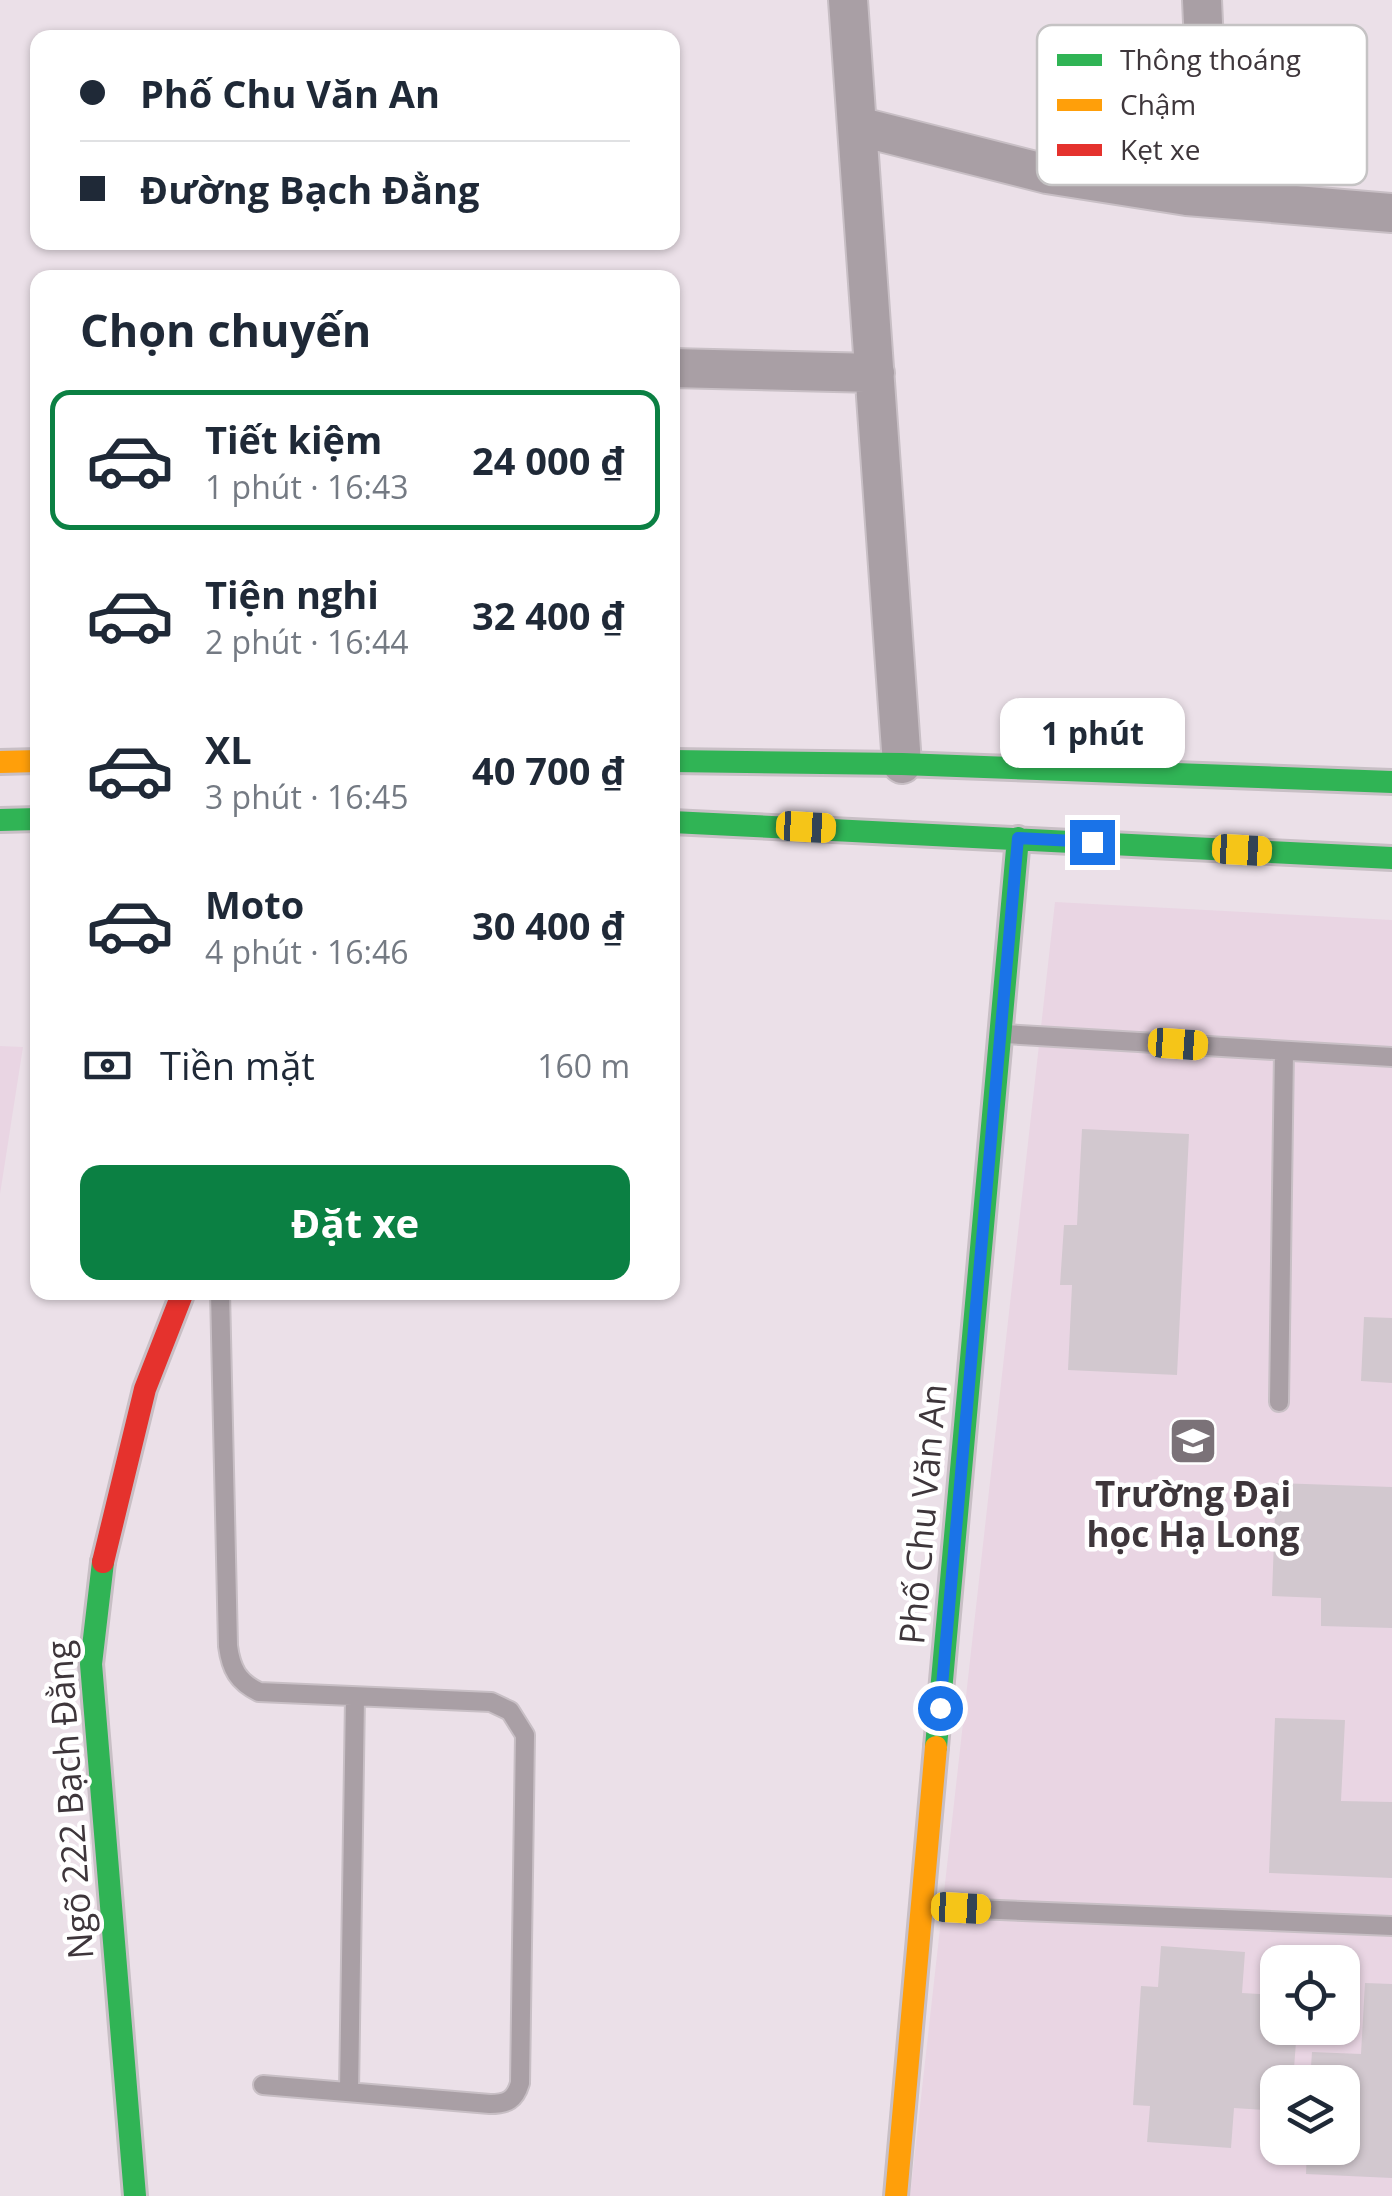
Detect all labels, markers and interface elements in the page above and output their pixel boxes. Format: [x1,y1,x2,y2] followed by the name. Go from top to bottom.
[1037,25,1367,185] legend
[1120,40,1301,78] text: Thông thoáng
[140,67,440,119] text: Phố Chu Văn An
[1120,85,1196,123] text: Chậm
[1120,130,1201,168] text: Kẹt xe
[140,163,480,215] text: Đường Bạch Đằng
[80,299,371,360] text: Chọn chuyến
[205,413,382,465] text: Tiết kiệm
[85,415,175,505] icon: car
[472,434,625,486] text: 24 000 ₫
[205,465,408,508] text: 1 phút · 16:43
[205,568,379,620] text: Tiện nghi
[85,570,175,660] icon: car
[472,589,625,641] text: 32 400 ₫
[205,620,408,663] text: 2 phút · 16:44
[1000,697,1184,767] callout: 1 phút
[1041,711,1144,754] text: 1 phút
[205,723,252,775] text: XL
[85,725,175,815] icon: car
[472,744,625,796] text: 40 700 ₫
[205,775,408,818] text: 3 phút · 16:45
[775,810,837,844] car
[1070,820,1115,865] route end
[1211,833,1273,867] car
[205,878,304,930] text: Moto
[85,880,175,970] icon: car
[472,899,625,951] text: 30 400 ₫
[205,930,408,973] text: 4 phút · 16:46
[1147,1027,1209,1061] car
[80,1038,135,1093] icon: cash
[160,1039,315,1091] text: Tiền mặt
[537,1044,630,1087] text: 160 m
[80,1165,630,1280] button: Đặt xe
[887,1382,957,1646] street label: Phố Chu Văn An
[1167,1415,1219,1467] school or university icon: Trường Đại học Hạ Long
[1087,1470,1300,1557] place label: Trường Đại học Hạ Long
[34,1639,104,1961] street label: Ngõ 222 Bạch Đằng
[918,1686,963,1731] route start
[930,1891,992,1925] car
[1260,1945,1360,2165] map controls
[1260,1945,1360,2045] button: locate
[1260,2065,1360,2165] button: layers

